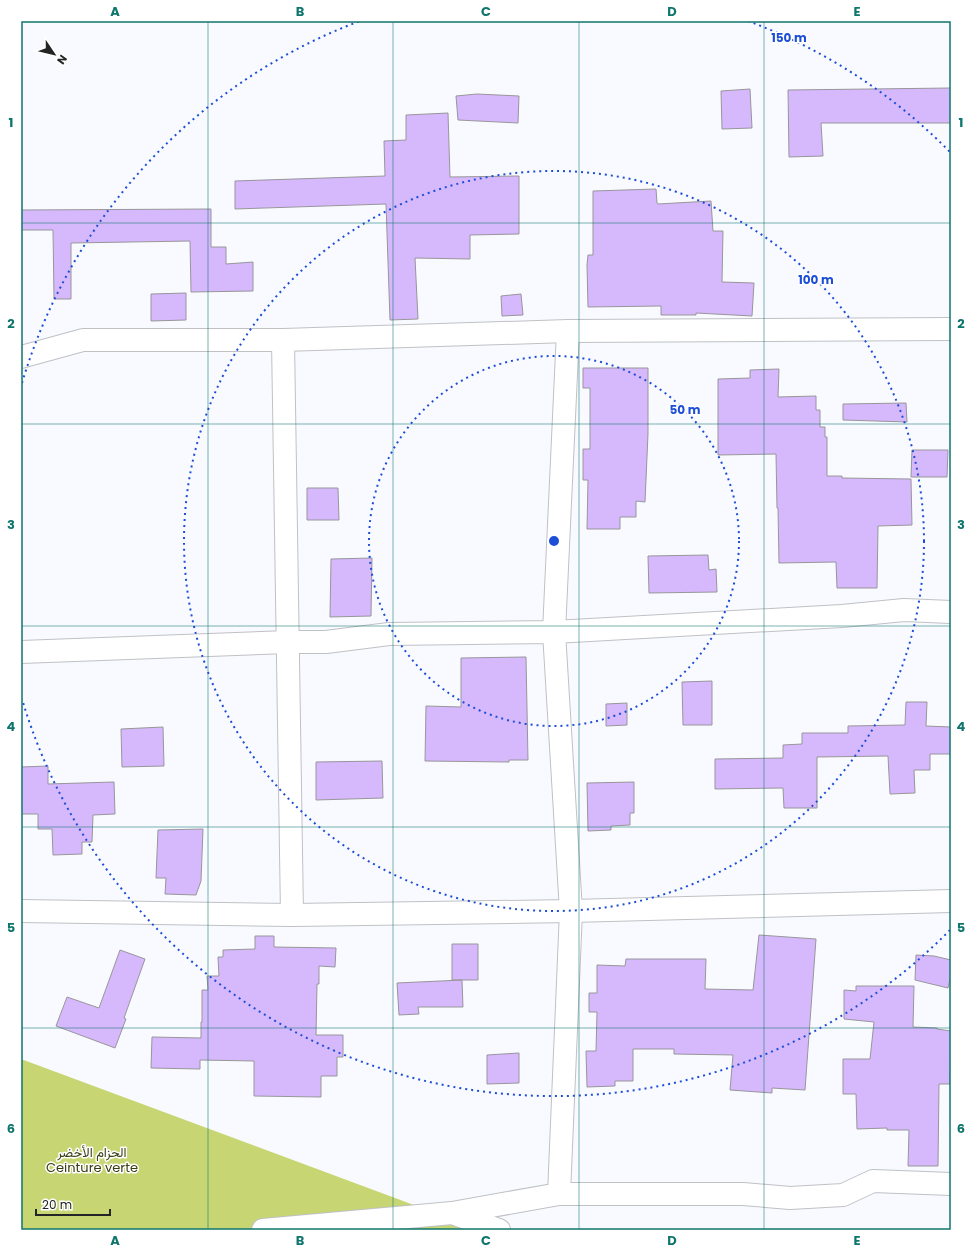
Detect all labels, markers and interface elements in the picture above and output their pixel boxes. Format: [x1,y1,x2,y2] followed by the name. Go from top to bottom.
[110,2,120,21] text: A
[296,2,305,21] text: B
[481,2,491,21] text: C
[667,2,677,21] text: D
[853,2,861,21] text: E
[771,29,807,46] text: 150 m
[34,34,74,74] north arrow
[53,52,71,68] text: N
[9,113,13,132] text: 1
[959,113,963,132] text: 1
[798,271,834,288] text: 100 m
[7,314,15,333] text: 2
[957,314,965,333] text: 2
[670,401,701,418] text: 50 m
[7,515,15,534] text: 3
[957,515,965,534] text: 3
[547,534,561,548] centre of rings
[7,717,16,736] text: 4
[957,717,966,736] text: 4
[7,918,15,937] text: 5
[957,918,965,937] text: 5
[7,1119,15,1138] text: 6
[957,1119,965,1138] text: 6
[46,1143,138,1177] park label: الحزام الأخضر Ceinture verte
[36,1191,110,1217] scale bar
[42,1196,72,1213] text: 20 m
[110,1231,120,1250] text: A
[296,1231,305,1250] text: B
[481,1231,491,1250] text: C
[667,1231,677,1250] text: D
[853,1231,861,1250] text: E

